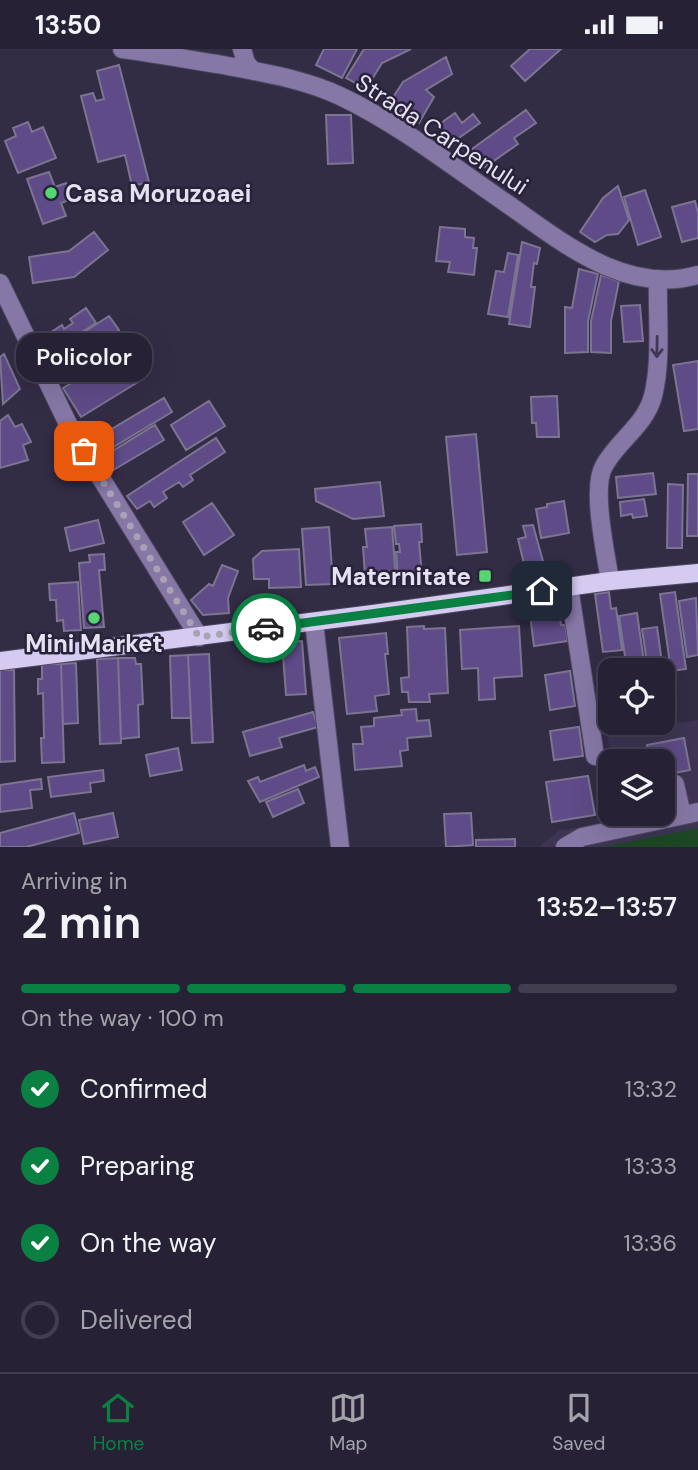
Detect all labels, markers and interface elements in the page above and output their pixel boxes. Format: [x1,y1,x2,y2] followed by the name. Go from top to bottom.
[35,8,101,42] text: 13:50
[350,67,534,201] street label: Strada Carpenului
[65,178,251,209] place label: Casa Moruzoaei
[43,185,59,201] marker: Casa Moruzoaei
[16,332,152,381] callout: Policolor
[650,336,664,359] one-way arrow
[36,342,132,372] text: Policolor
[54,421,114,481] pin
[65,432,103,470] icon: bag
[331,561,471,592] place label: Maternitate
[512,561,572,621] pin
[477,568,493,584] marker: Maternitate
[523,572,561,610] icon: home
[231,593,301,663] courier
[247,609,285,647] icon: car
[86,610,102,626] marker: Mini Market
[25,628,163,659] place label: Mini Market
[598,658,675,826] map controls
[598,658,675,735] button: locate
[598,749,675,826] button: layers
[21,866,127,896] text: Arriving in
[537,890,677,924] text: 13:52–13:57
[21,892,141,952] text: 2 min
[21,1003,224,1033] text: On the way · 100 m
[21,1070,59,1108] icon: check
[80,1072,207,1106] text: Confirmed
[625,1074,677,1104] text: 13:32
[21,1147,59,1185] icon: check
[80,1149,195,1183] text: Preparing
[624,1151,677,1181] text: 13:33
[21,1224,59,1262] icon: check
[80,1226,216,1260] text: On the way
[624,1228,677,1258] text: 13:36
[80,1303,193,1337] text: Delivered
[92,1389,144,1456] tab: Home
[329,1389,367,1456] tab: Map
[552,1389,606,1456] tab: Saved

